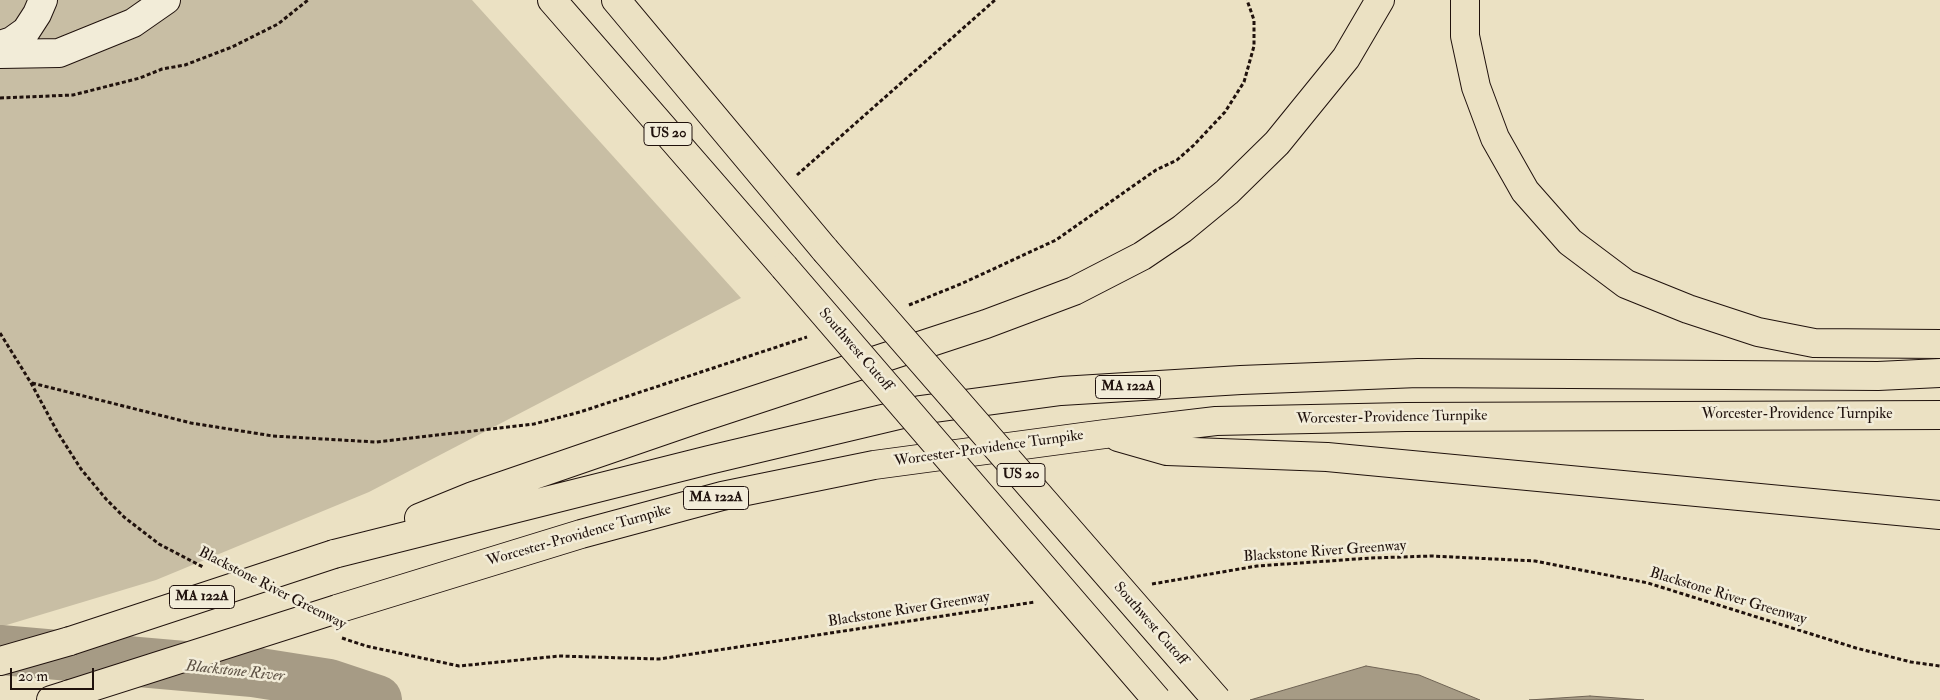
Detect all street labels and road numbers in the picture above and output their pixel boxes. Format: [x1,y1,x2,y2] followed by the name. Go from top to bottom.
[644,122,692,146] road number: US 20
[814,305,896,395] street label: Southwest Cutoff
[1096,376,1160,398] road number: MA 122A
[1701,406,1893,424] street label: Worcester-Providence Turnpike
[1296,407,1488,429] street label: Worcester-Providence Turnpike
[893,427,1085,471] street label: Worcester-Providence Turnpike
[997,464,1045,486] road number: US 20
[684,486,748,509] road number: MA 122A
[485,501,673,571] street label: Worcester-Providence Turnpike
[1243,537,1407,567] street label: Blackstone River Greenway
[195,544,349,634] street label: Blackstone River Greenway
[1647,565,1809,629] street label: Blackstone River Greenway
[1109,579,1191,669] street label: Southwest Cutoff
[170,586,234,608] road number: MA 122A
[827,588,991,632] street label: Blackstone River Greenway

